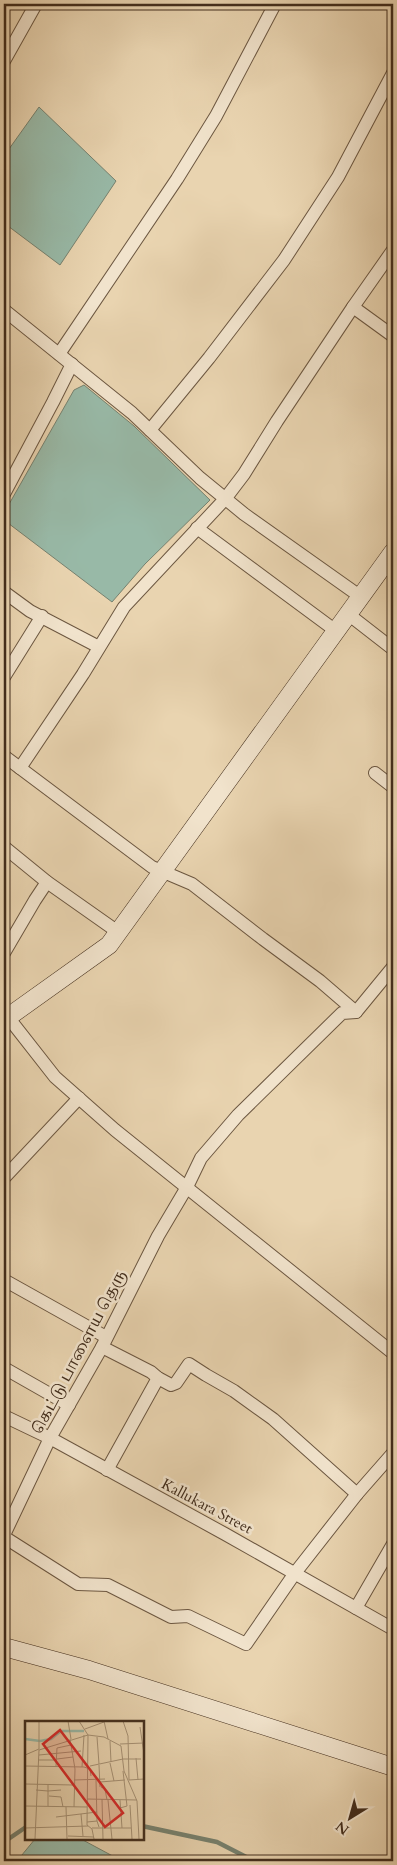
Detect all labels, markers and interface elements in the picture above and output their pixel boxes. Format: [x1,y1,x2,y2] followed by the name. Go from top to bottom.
[27,1267,131,1437] street label: கெட்டு பாளைய தெரு
[158,1474,256,1538] street label: Kallukara Street
[25,1721,144,1840] inset map
[324,1792,374,1842] north arrow
[332,1817,353,1839] text: N

